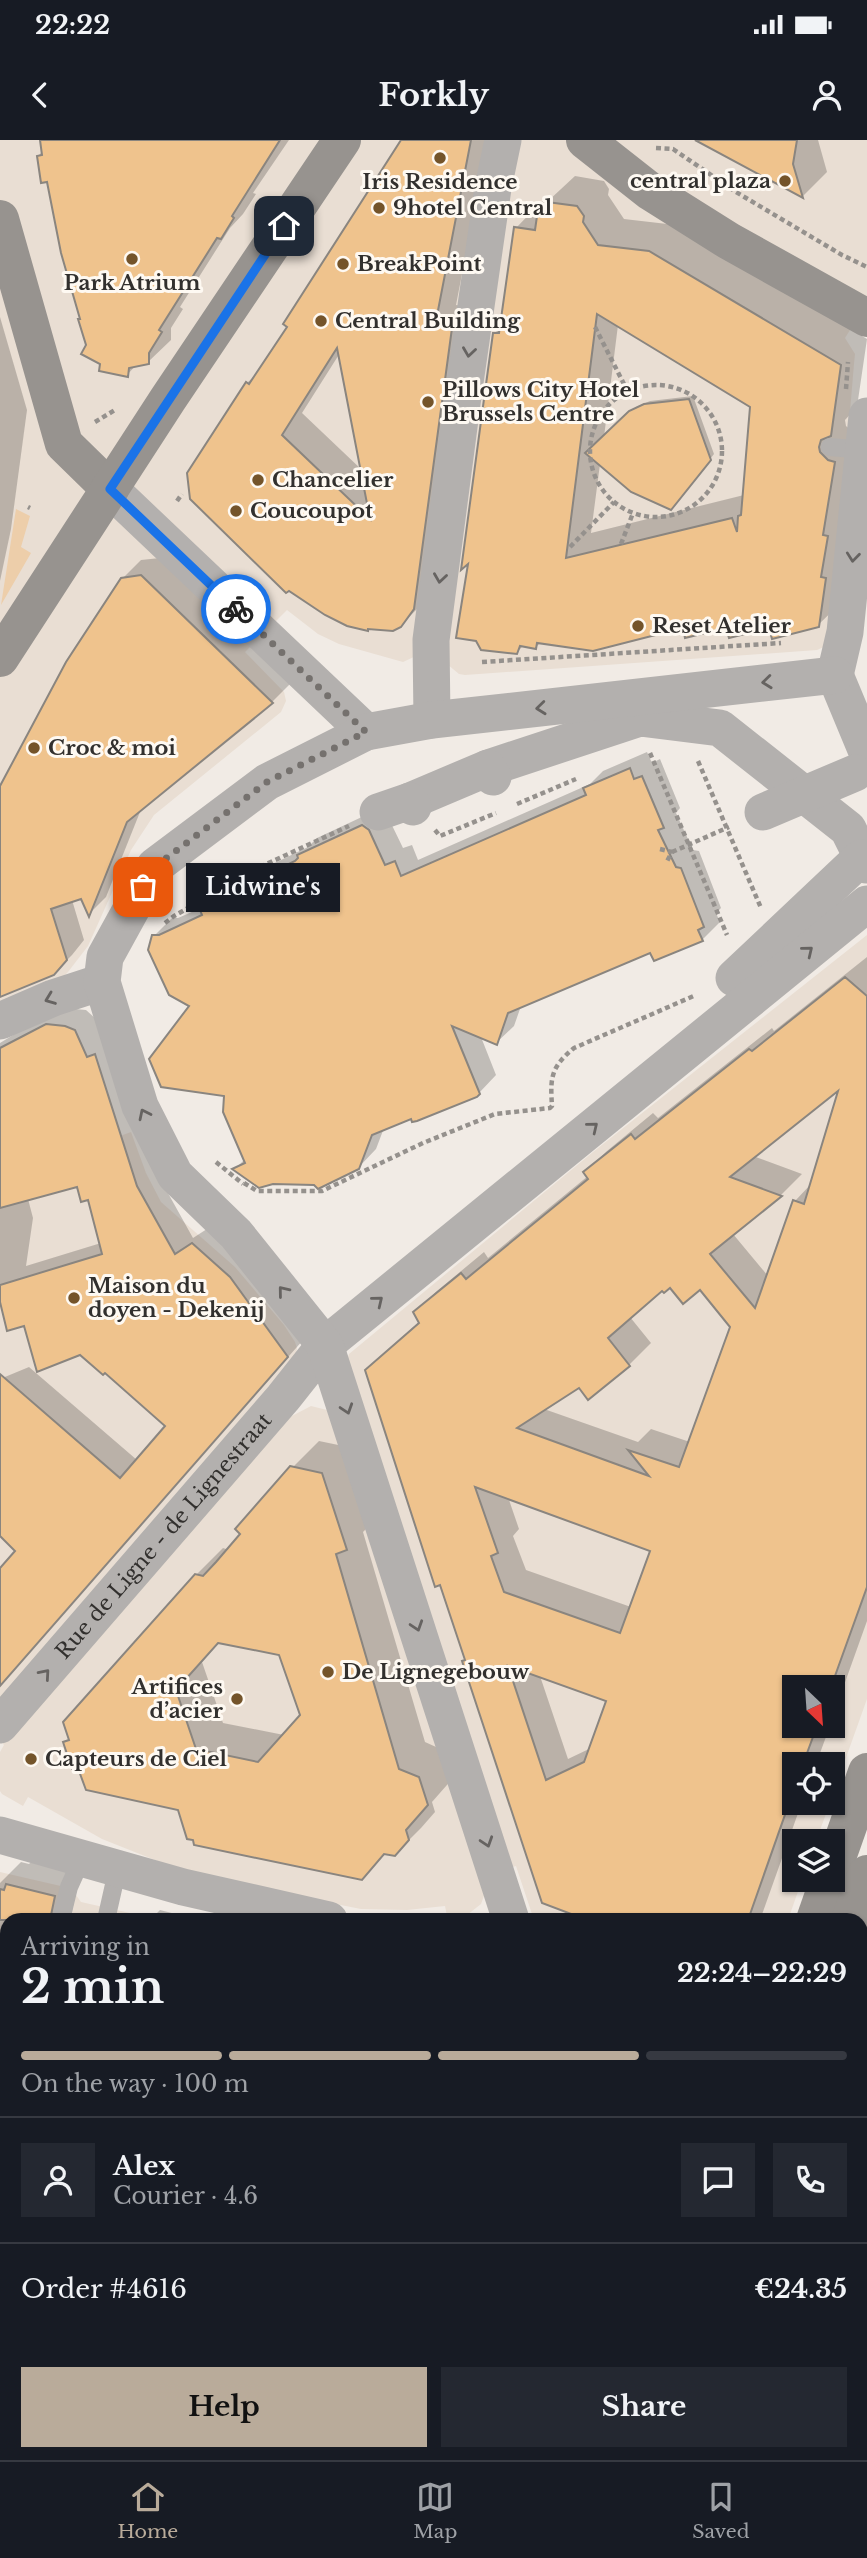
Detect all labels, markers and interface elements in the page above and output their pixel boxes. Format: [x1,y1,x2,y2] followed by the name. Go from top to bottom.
[35,9,110,41] text: 22:22
[378,75,489,115] text: Forkly
[21,76,59,114] icon: back
[808,76,846,114] icon: person
[432,150,448,166] marker: Iris Residence
[630,168,771,194] place label: central plaza
[362,169,518,195] place label: Iris Residence
[777,173,793,189] marker: central plaza
[393,195,553,221] place label: 9hotel Central
[254,196,314,256] pin
[371,200,387,216] marker: 9hotel Central
[265,207,303,245] icon: home
[124,251,140,267] marker: Park Atrium
[357,251,482,277] place label: BreakPoint
[335,256,351,272] marker: BreakPoint
[64,270,200,296] place label: Park Atrium
[335,308,521,334] place label: Central Building
[313,313,329,329] marker: Central Building
[462,347,477,358] one-way arrow
[442,377,640,427] place label: Pillows City Hotel Brussels Centre
[420,394,436,410] marker: Pillows City Hotel Brussels Centre
[272,467,394,493] place label: Chancelier
[250,472,266,488] marker: Chancelier
[250,498,373,524] place label: Coucoupot
[228,503,244,519] marker: Coucoupot
[845,551,860,563] one-way arrow
[433,572,448,584] one-way arrow
[201,574,271,644] courier
[217,590,255,628] icon: bike
[652,613,792,639] place label: Reset Atelier
[630,618,646,634] marker: Reset Atelier
[761,675,773,690] one-way arrow
[535,700,547,715] one-way arrow
[48,735,176,761] place label: Croc & moi
[26,740,42,756] marker: Croc & moi
[113,857,173,917] pin
[185,862,339,912] callout: Lidwine's
[124,868,162,906] icon: bag
[205,873,321,901] text: Lidwine's
[801,947,813,960] one-way arrow
[45,991,57,1005] one-way arrow
[138,1109,152,1121] one-way arrow
[584,1123,597,1135] one-way arrow
[88,1273,264,1323] place label: Maison du doyen - Dekenij
[278,1287,291,1299] one-way arrow
[66,1290,82,1306] marker: Maison du doyen - Dekenij
[371,1297,383,1310] one-way arrow
[339,1403,353,1415] one-way arrow
[50,1408,277,1664] street label: Rue de Ligne - de Lignestraat
[409,1619,423,1631] one-way arrow
[342,1659,530,1685] place label: De Lignegebouw
[320,1664,336,1680] marker: De Lignegebouw
[37,1669,49,1682] one-way arrow
[131,1674,224,1724] place label: Artifices d’acier
[782,1675,845,1738] north arrow
[782,1675,845,1892] map controls
[229,1691,245,1707] marker: Artifices d’acier
[45,1746,228,1772] place label: Capteurs de Ciel
[23,1751,39,1767] marker: Capteurs de Ciel
[782,1752,845,1815] button: locate
[782,1829,845,1892] button: layers
[479,1836,493,1848] one-way arrow
[21,1933,150,1961] text: Arriving in
[677,1957,847,1989] text: 22:24–22:29
[21,1958,164,2015] text: 2 min
[21,2070,249,2098] text: On the way · 100 m
[21,2143,95,2217] button: person
[681,2143,755,2217] button: chat
[773,2143,847,2217] button: phone
[113,2150,175,2182] text: Alex
[113,2182,258,2210] text: Courier · 4.6
[21,2273,187,2305] text: Order #4616
[754,2273,847,2305] text: €24.35
[21,2367,427,2447] button: Help
[441,2367,847,2447] button: Share
[117,2478,178,2543] tab: Home
[413,2478,457,2543] tab: Map
[692,2478,750,2543] tab: Saved

